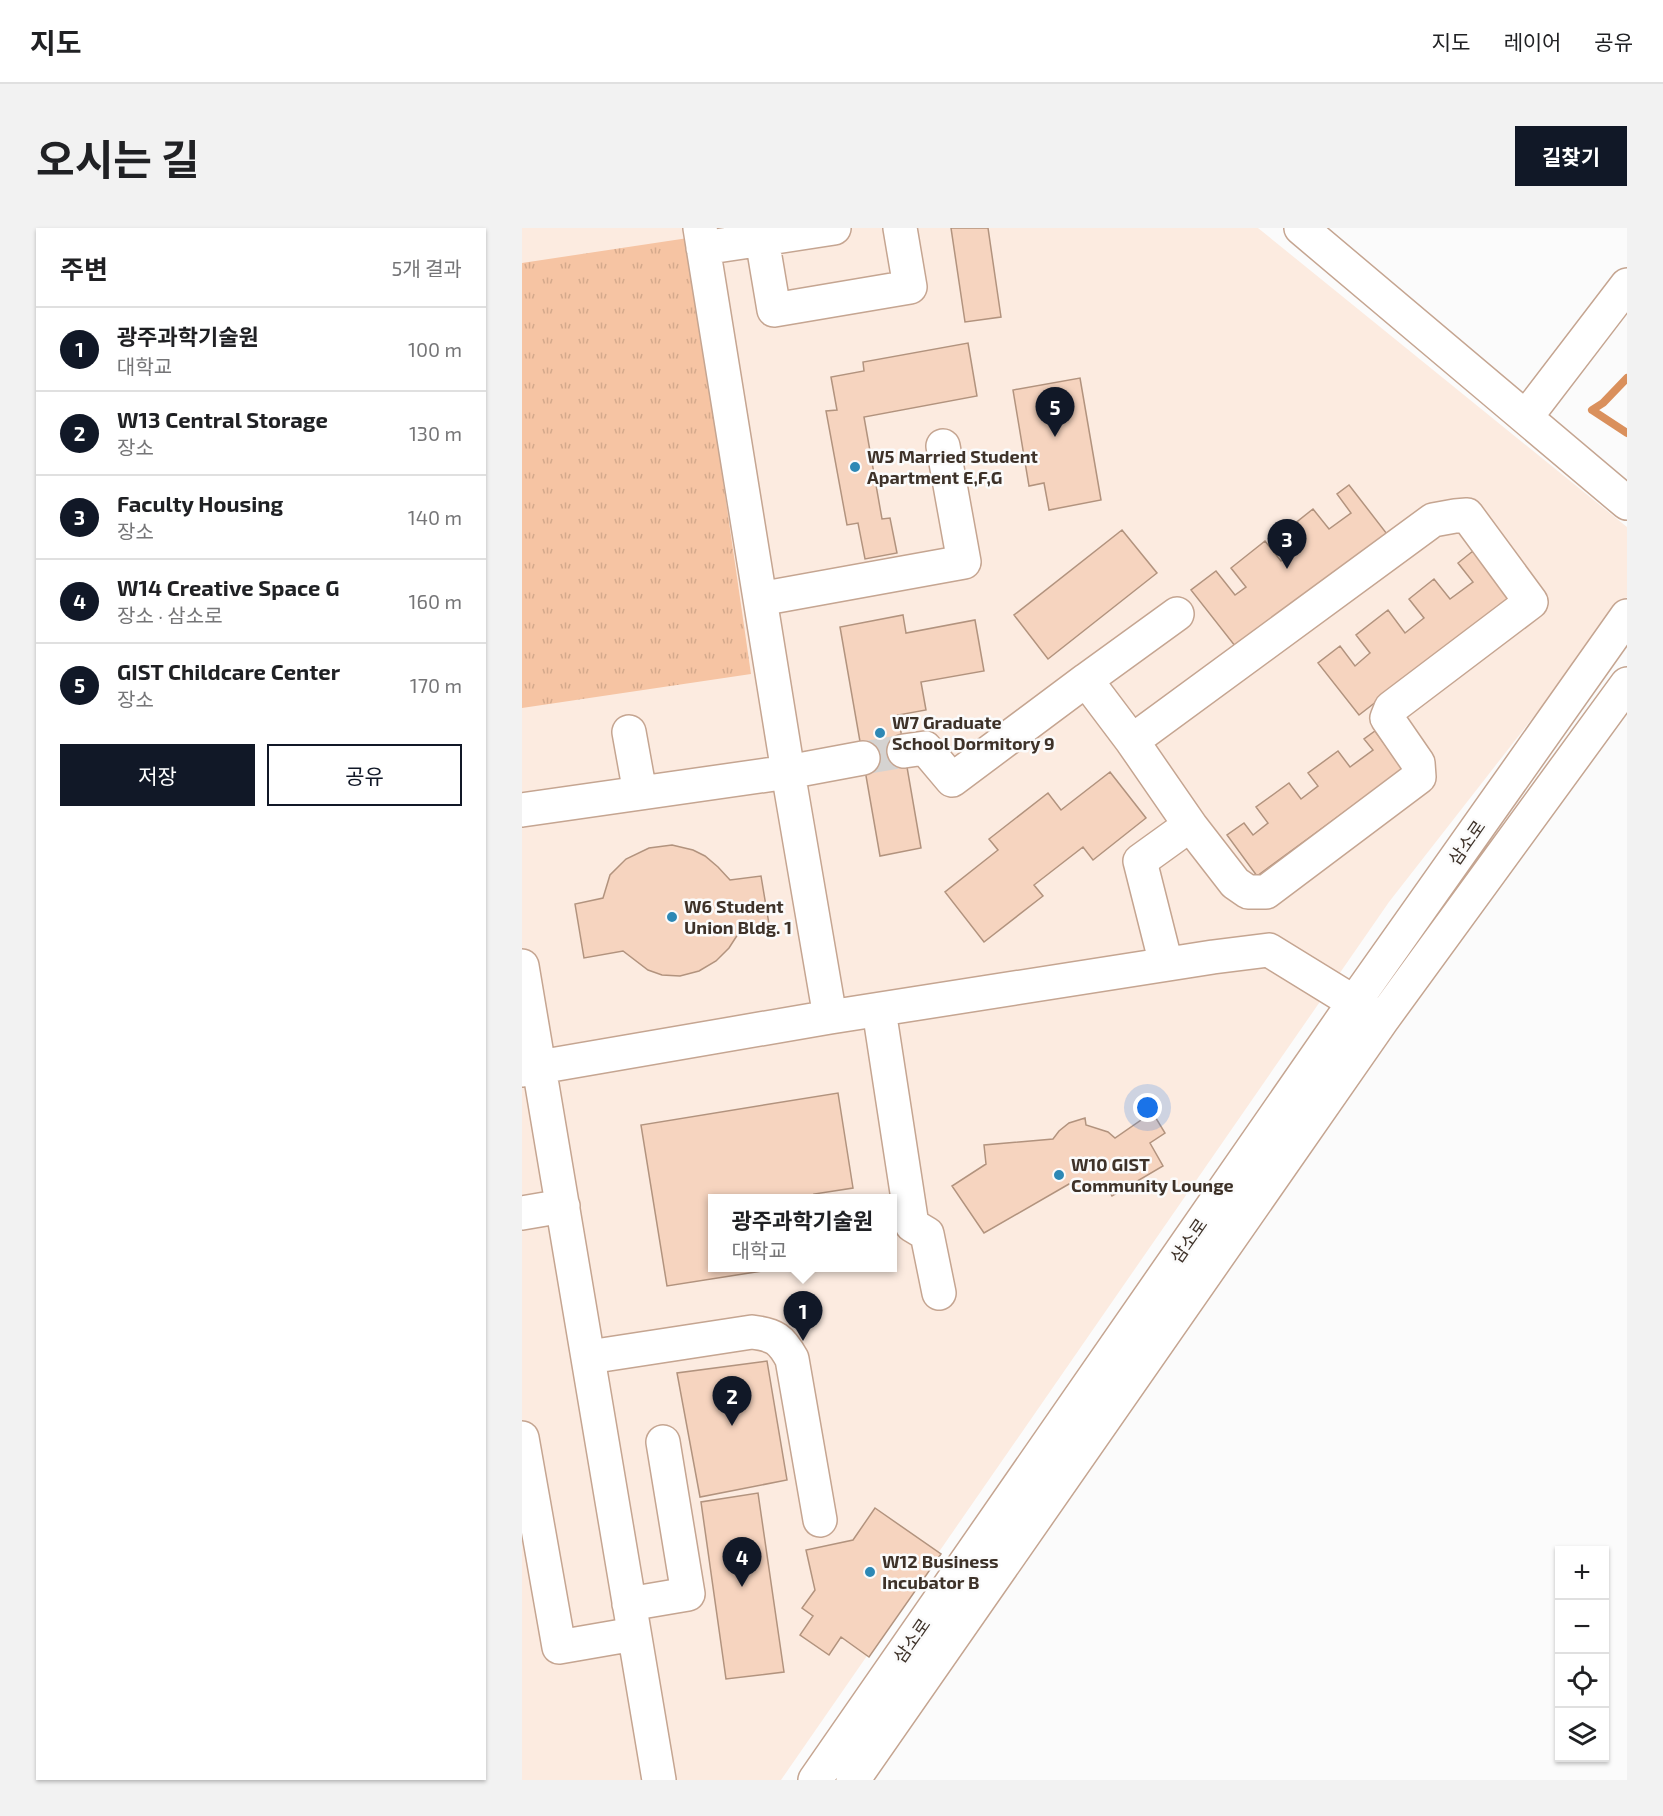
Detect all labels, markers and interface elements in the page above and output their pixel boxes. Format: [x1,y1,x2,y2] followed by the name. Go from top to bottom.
[30,25,82,59] text: 지도
[1432,29,1470,54] text: 지도
[1503,29,1561,54] text: 레이어
[1594,29,1633,54] text: 공유
[1515,126,1627,186] button: 길찾기
[36,133,200,183] text: 오시는 길
[60,253,108,284] text: 주변
[392,256,462,280] text: 5개 결과
[117,323,259,349] text: 광주과학기술원
[75,337,84,361] text: 1
[408,337,462,361] text: 100 m
[117,354,172,378] text: 대학교
[1036,388,1074,437] pin: 5
[117,406,328,432] text: W13 Central Storage
[74,421,85,445] text: 2
[409,421,462,445] text: 130 m
[117,435,154,459] text: 장소
[867,445,1039,488] place label: W5 Married Student Apartment E,F,G
[848,460,862,474] marker: W5 Married Student Apartment E,F,G
[117,490,283,516] text: Faculty Housing
[74,505,85,529] text: 3
[408,505,462,529] text: 140 m
[117,519,154,543] text: 장소
[1268,520,1306,569] pin: 3
[117,574,339,600] text: W14 Creative Space G
[73,589,86,613] text: 4
[409,589,462,613] text: 160 m
[117,603,223,627] text: 장소 · 삼소로
[117,658,340,684] text: GIST Childcare Center
[74,673,85,697] text: 5
[410,673,462,697] text: 170 m
[117,687,154,711] text: 장소
[892,711,1055,754] place label: W7 Graduate School Dormitory 9
[873,726,887,740] marker: W7 Graduate School Dormitory 9
[60,744,255,806] button: 저장
[267,744,462,806] button: 공유
[1443,816,1489,869] street label: 삼소로
[684,895,792,938] place label: W6 Student Union Bldg. 1
[665,910,679,924] marker: W6 Student Union Bldg. 1
[1133,1093,1162,1122] your location
[1071,1153,1234,1196] place label: W10 GIST Community Lounge
[1052,1168,1066,1182] marker: W10 GIST Community Lounge
[708,1194,897,1272] popup
[732,1207,873,1233] text: 광주과학기술원
[1165,1214,1211,1267] street label: 삼소로
[732,1238,787,1262] text: 대학교
[784,1292,822,1341] pin: 1
[712,1376,752,1426] pin: 2
[722,1538,762,1587] pin: 4
[1555,1546,1609,1762] map controls
[1555,1546,1609,1600] button: +
[882,1550,999,1593] place label: W12 Business Incubator B
[863,1565,877,1579] marker: W12 Business Incubator B
[1555,1600,1609,1654] button: −
[888,1614,934,1667] street label: 삼소로
[1555,1654,1609,1708] button: locate
[1555,1708,1609,1762] button: layers

